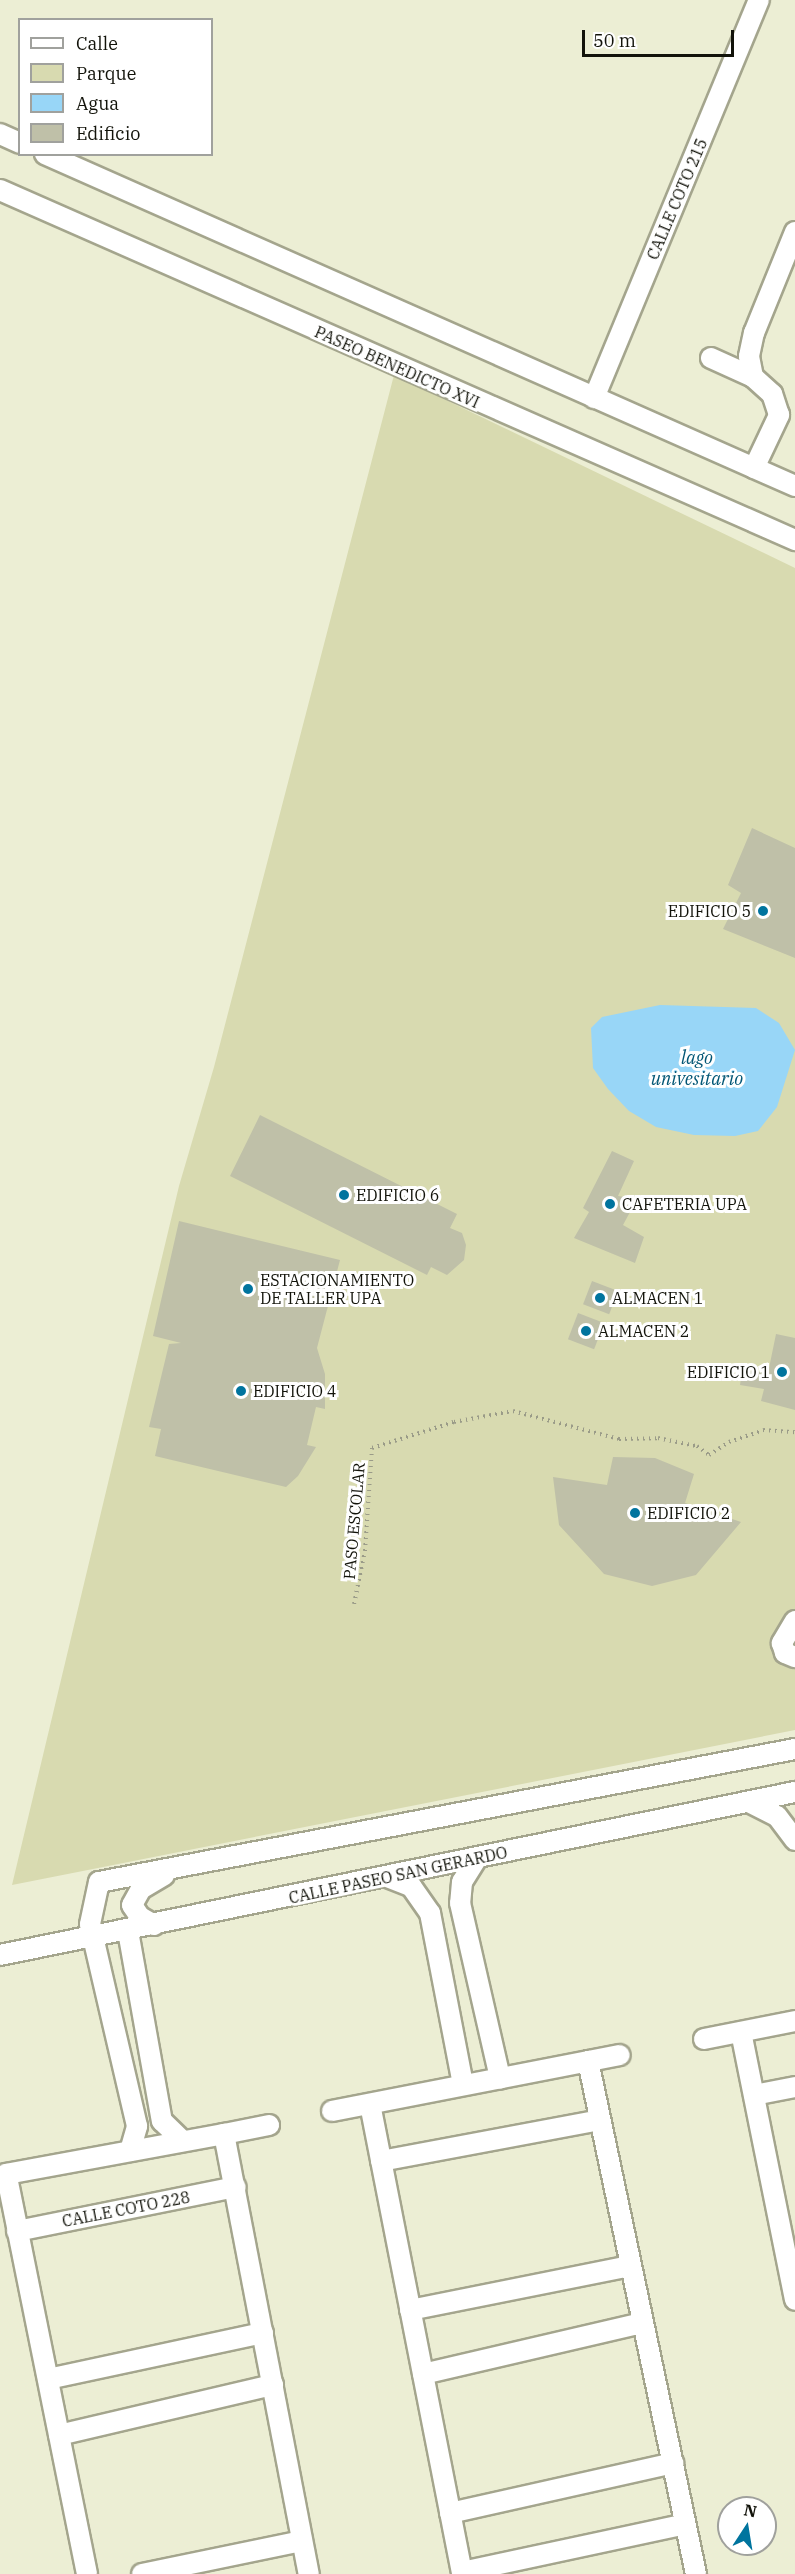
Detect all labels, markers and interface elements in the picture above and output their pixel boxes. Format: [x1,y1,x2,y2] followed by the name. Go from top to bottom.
[18,18,213,156] legend
[585,18,736,56] scale bar
[593,29,636,52] text: 50 m
[76,32,118,55] text: Calle
[76,62,136,85] text: Parque
[76,92,119,115] text: Agua
[76,122,140,145] text: Edificio
[643,135,711,263] street label: CALLE COTO 215
[312,322,482,412] street label: PASEO BENEDICTO XVI
[668,901,751,921] place label: EDIFICIO 5
[756,904,770,918] marker: EDIFICIO 5
[651,1048,743,1090] water label: lago univesitario
[356,1185,439,1205] place label: EDIFICIO 6
[337,1188,351,1202] marker: EDIFICIO 6
[622,1194,747,1214] place label: CAFETERIA UPA
[603,1197,617,1211] marker: CAFETERIA UPA
[260,1270,414,1308] place label: ESTACIONAMIENTO DE TALLER UPA
[241,1282,255,1296] marker: ESTACIONAMIENTO DE TALLER UPA
[612,1288,703,1308] place label: ALMACEN 1
[593,1291,607,1305] marker: ALMACEN 1
[598,1321,689,1341] place label: ALMACEN 2
[579,1324,593,1338] marker: ALMACEN 2
[687,1362,770,1382] place label: EDIFICIO 1
[775,1365,789,1379] marker: EDIFICIO 1
[253,1381,336,1401] place label: EDIFICIO 4
[234,1384,248,1398] marker: EDIFICIO 4
[339,1462,369,1580] street label: PASO ESCOLAR
[647,1503,730,1523] place label: EDIFICIO 2
[628,1506,642,1520] marker: EDIFICIO 2
[287,1842,509,1908] street label: CALLE PASEO SAN GERARDO
[60,2187,192,2231] street label: CALLE COTO 228
[717,2496,777,2556] north arrow
[742,2499,759,2521] text: N

